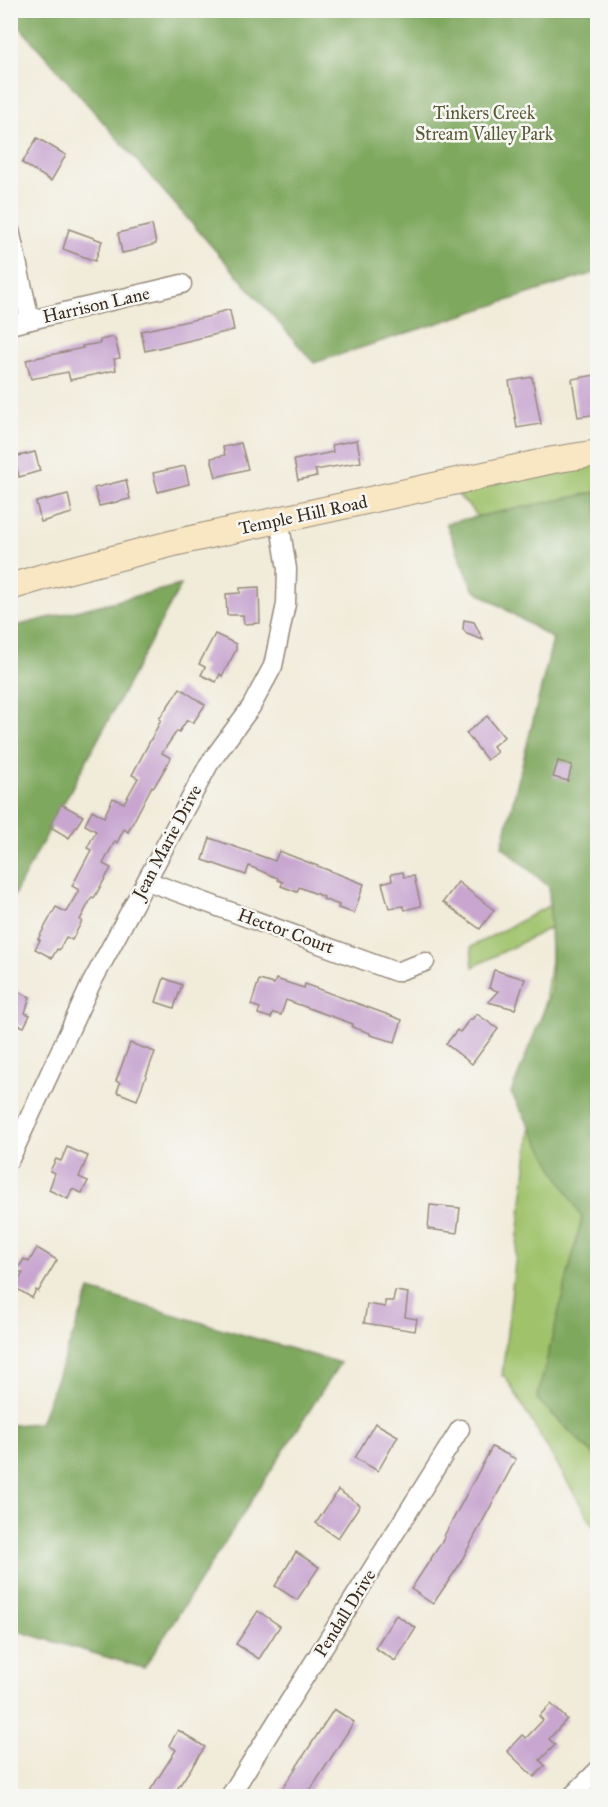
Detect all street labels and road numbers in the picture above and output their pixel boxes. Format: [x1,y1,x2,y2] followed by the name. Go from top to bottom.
[40,282,152,328] street label: Harrison Lane
[237,491,369,539] street label: Temple Hill Road
[127,781,207,905] street label: Jean Marie Drive
[235,903,338,959] street label: Hector Court
[309,1565,381,1661] street label: Pendall Drive

